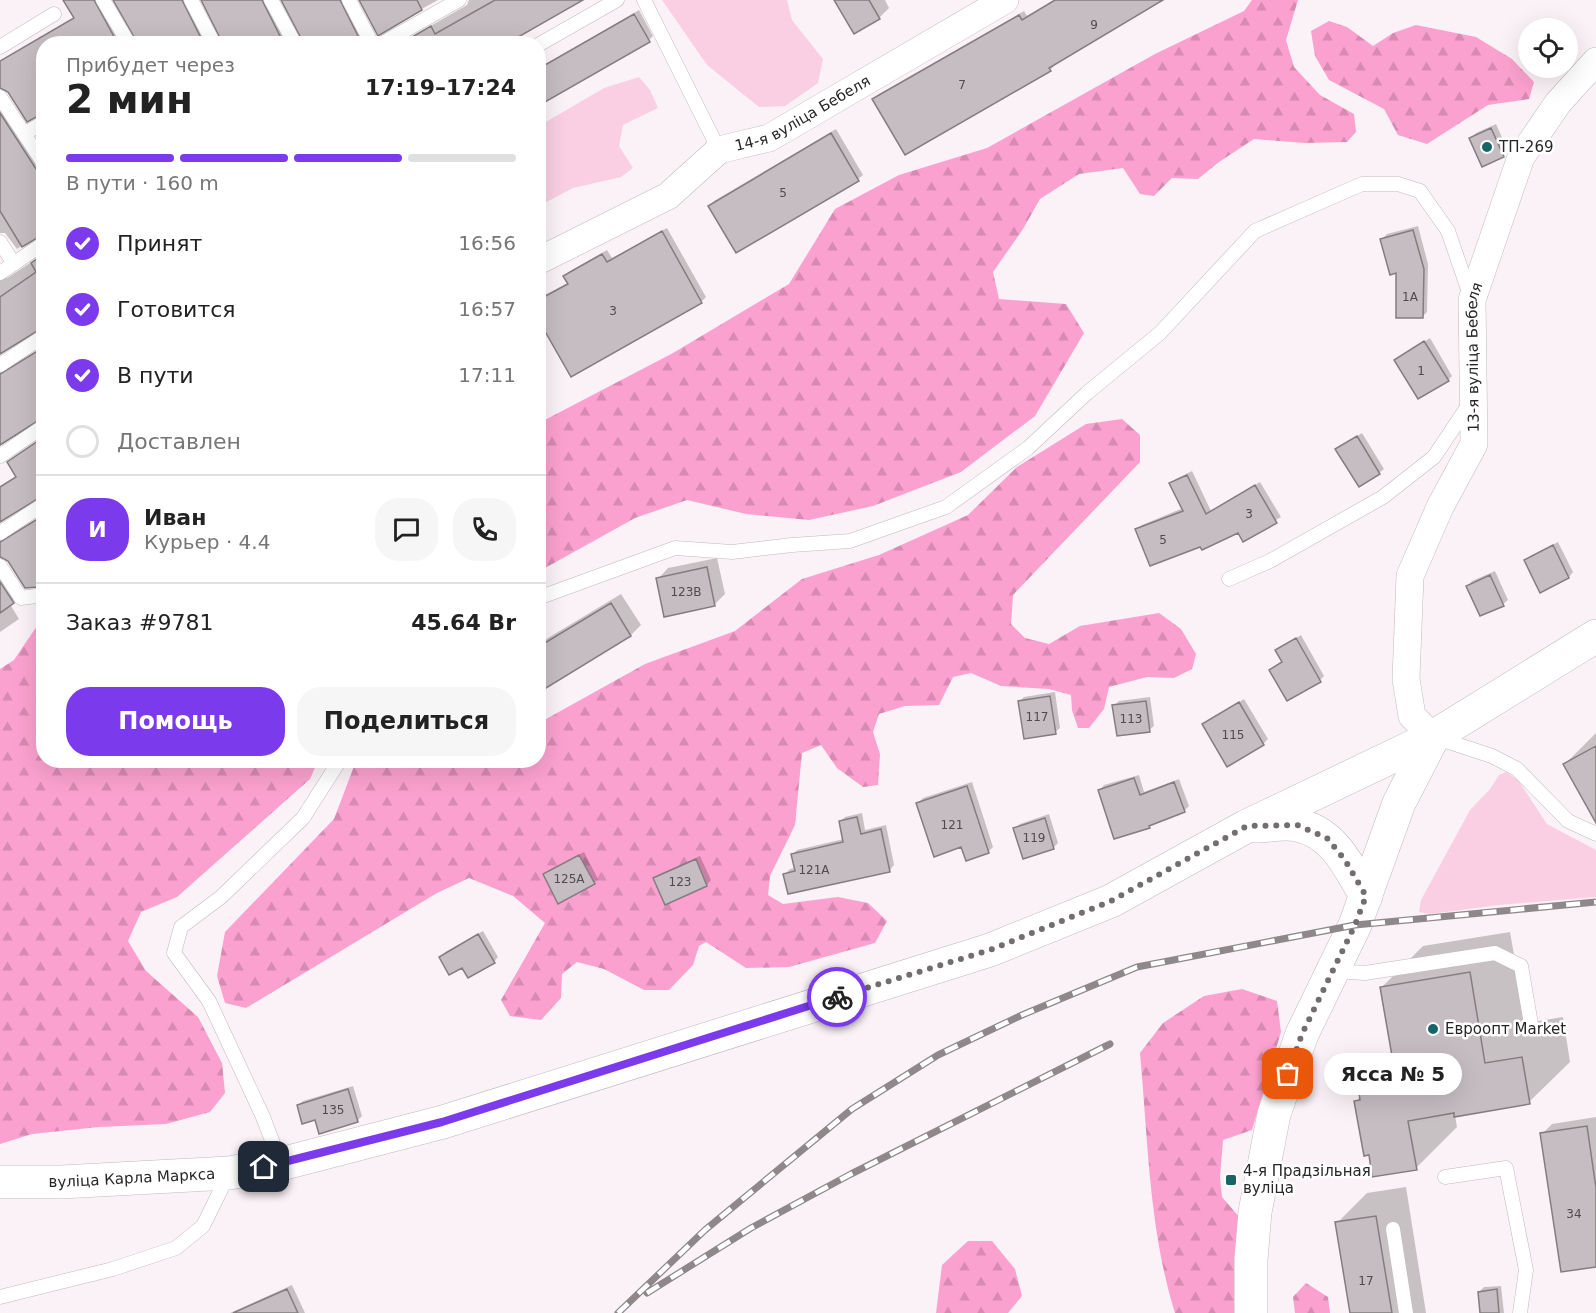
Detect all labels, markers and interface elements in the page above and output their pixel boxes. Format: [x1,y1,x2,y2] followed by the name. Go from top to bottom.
[1090,18,1098,32] house number: 9
[1518,18,1578,78] map controls
[1518,18,1578,78] button: locate
[66,53,235,77] text: Прибудет через
[733,72,874,155] street label: 14-я вуліца Бебеля
[365,75,516,100] text: 17:19–17:24
[66,77,193,122] text: 2 мин
[958,78,966,92] house number: 7
[1498,138,1554,156] place label: ТП-269
[1480,140,1494,154] marker: ТП-269
[66,171,219,195] text: В пути · 160 m
[779,186,787,200] house number: 5
[66,227,99,260] icon: check
[117,231,202,256] text: Принят
[458,231,516,255] text: 16:56
[1463,280,1486,433] street label: 13-я вуліца Бебеля
[1402,290,1419,304] house number: 1А
[66,293,99,326] icon: check
[117,297,236,322] text: Готовится
[458,297,516,321] text: 16:57
[609,304,617,318] house number: 3
[66,359,99,392] icon: check
[117,363,194,388] text: В пути
[458,363,516,387] text: 17:11
[1417,364,1425,378] house number: 1
[117,429,241,454] text: Доставлен
[375,498,438,561] button: chat
[453,498,516,561] button: phone
[144,505,206,530] text: Иван
[1245,507,1253,521] house number: 3
[88,517,107,542] text: И
[144,530,270,554] text: Курьер · 4.4
[1159,533,1167,547] house number: 5
[670,585,702,599] house number: 123В
[66,610,213,635] text: Заказ #9781
[411,610,516,635] text: 45.64 Br
[66,687,285,756] button: Помощь
[297,687,516,756] button: Поделиться
[1026,710,1048,724] house number: 117
[1120,712,1142,726] house number: 113
[1222,728,1244,742] house number: 115
[941,818,963,832] house number: 121
[1023,831,1045,845] house number: 119
[798,863,830,877] house number: 121А
[553,872,585,886] house number: 125А
[669,875,691,889] house number: 123
[807,967,867,1027] courier
[821,981,854,1014] icon: bike
[1445,1020,1566,1038] place label: Евроопт Market
[1426,1022,1440,1036] marker: Евроопт Market
[1262,1048,1313,1099] pin
[1324,1053,1462,1095] callout: Ясса № 5
[1271,1057,1304,1090] icon: bag
[1341,1062,1445,1086] text: Ясса № 5
[322,1103,344,1117] house number: 135
[238,1141,289,1192] pin
[247,1150,280,1183] icon: home
[1243,1162,1371,1197] place label: 4-я Прадзільная вуліца
[49,1165,216,1191] street label: вуліца Карла Маркса
[1224,1173,1238,1187] marker: 4-я Прадзільная вуліца
[1566,1207,1582,1221] house number: 34
[1358,1274,1374,1288] house number: 17

